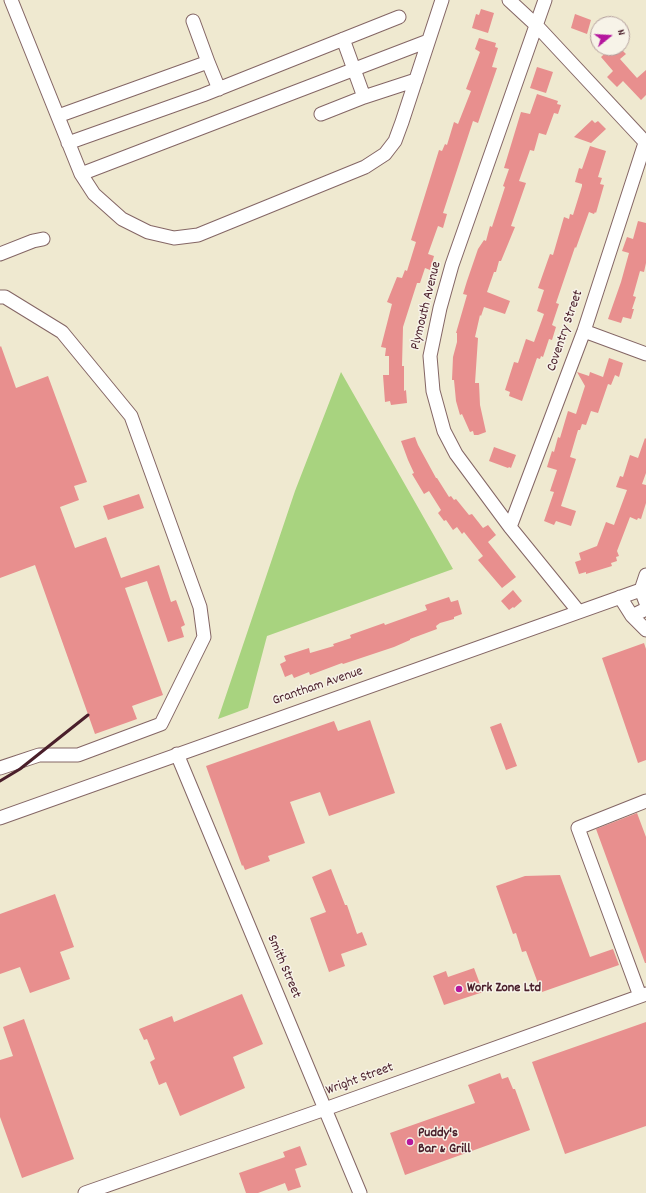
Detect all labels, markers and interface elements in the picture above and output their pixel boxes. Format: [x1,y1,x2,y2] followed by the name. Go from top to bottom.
[590,16,630,56] north arrow
[612,28,629,38] text: N
[408,260,446,352] street label: Plymouth Avenue
[544,288,588,374] street label: Coventry Street
[271,664,365,710] street label: Grantham Avenue
[262,933,304,1001] street label: Smith Street
[467,981,541,997] place label: Work Zone Ltd
[454,984,464,994] marker: Work Zone Ltd
[324,1060,396,1100] street label: Wright Street
[418,1126,470,1158] place label: Puddy's Bar & Grill
[405,1137,415,1147] marker: Puddy's Bar & Grill

